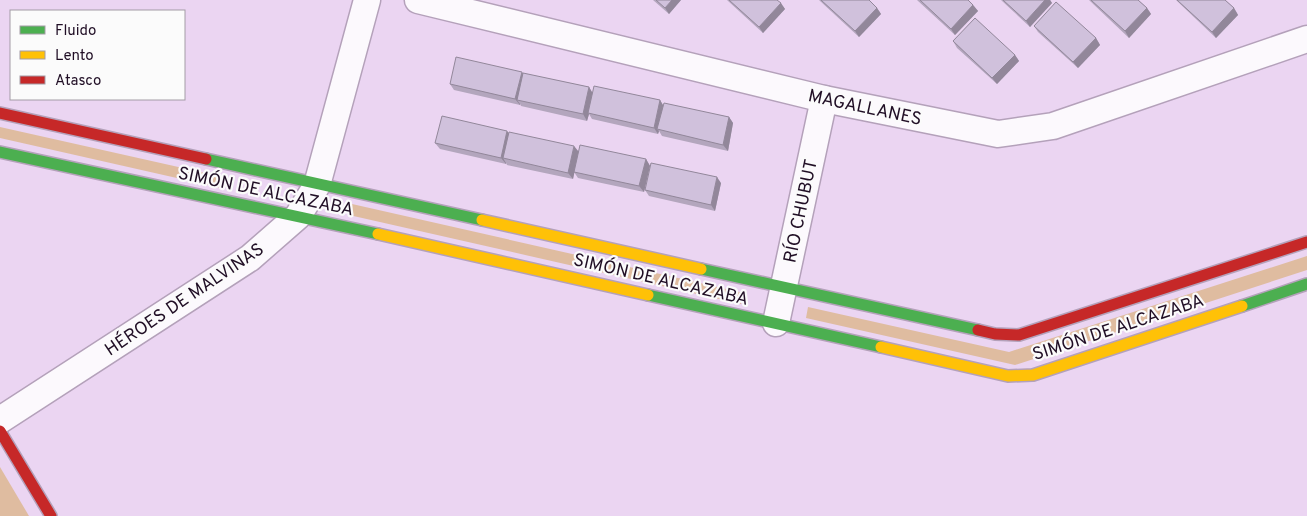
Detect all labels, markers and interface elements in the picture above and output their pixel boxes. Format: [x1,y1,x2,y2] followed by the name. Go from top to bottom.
[10,10,185,100] legend
[55,22,96,41] text: Fluido
[55,47,94,66] text: Lento
[55,72,101,91] text: Atasco
[806,85,924,132] street label: MAGALLANES
[777,157,824,265] street label: RÍO CHUBUT
[176,161,356,222] street label: SIMÓN DE ALCAZABA
[100,237,269,362] street label: HÉROES DE MALVINAS
[571,247,751,312] street label: SIMÓN DE ALCAZABA
[1029,288,1207,367] street label: SIMÓN DE ALCAZABA

